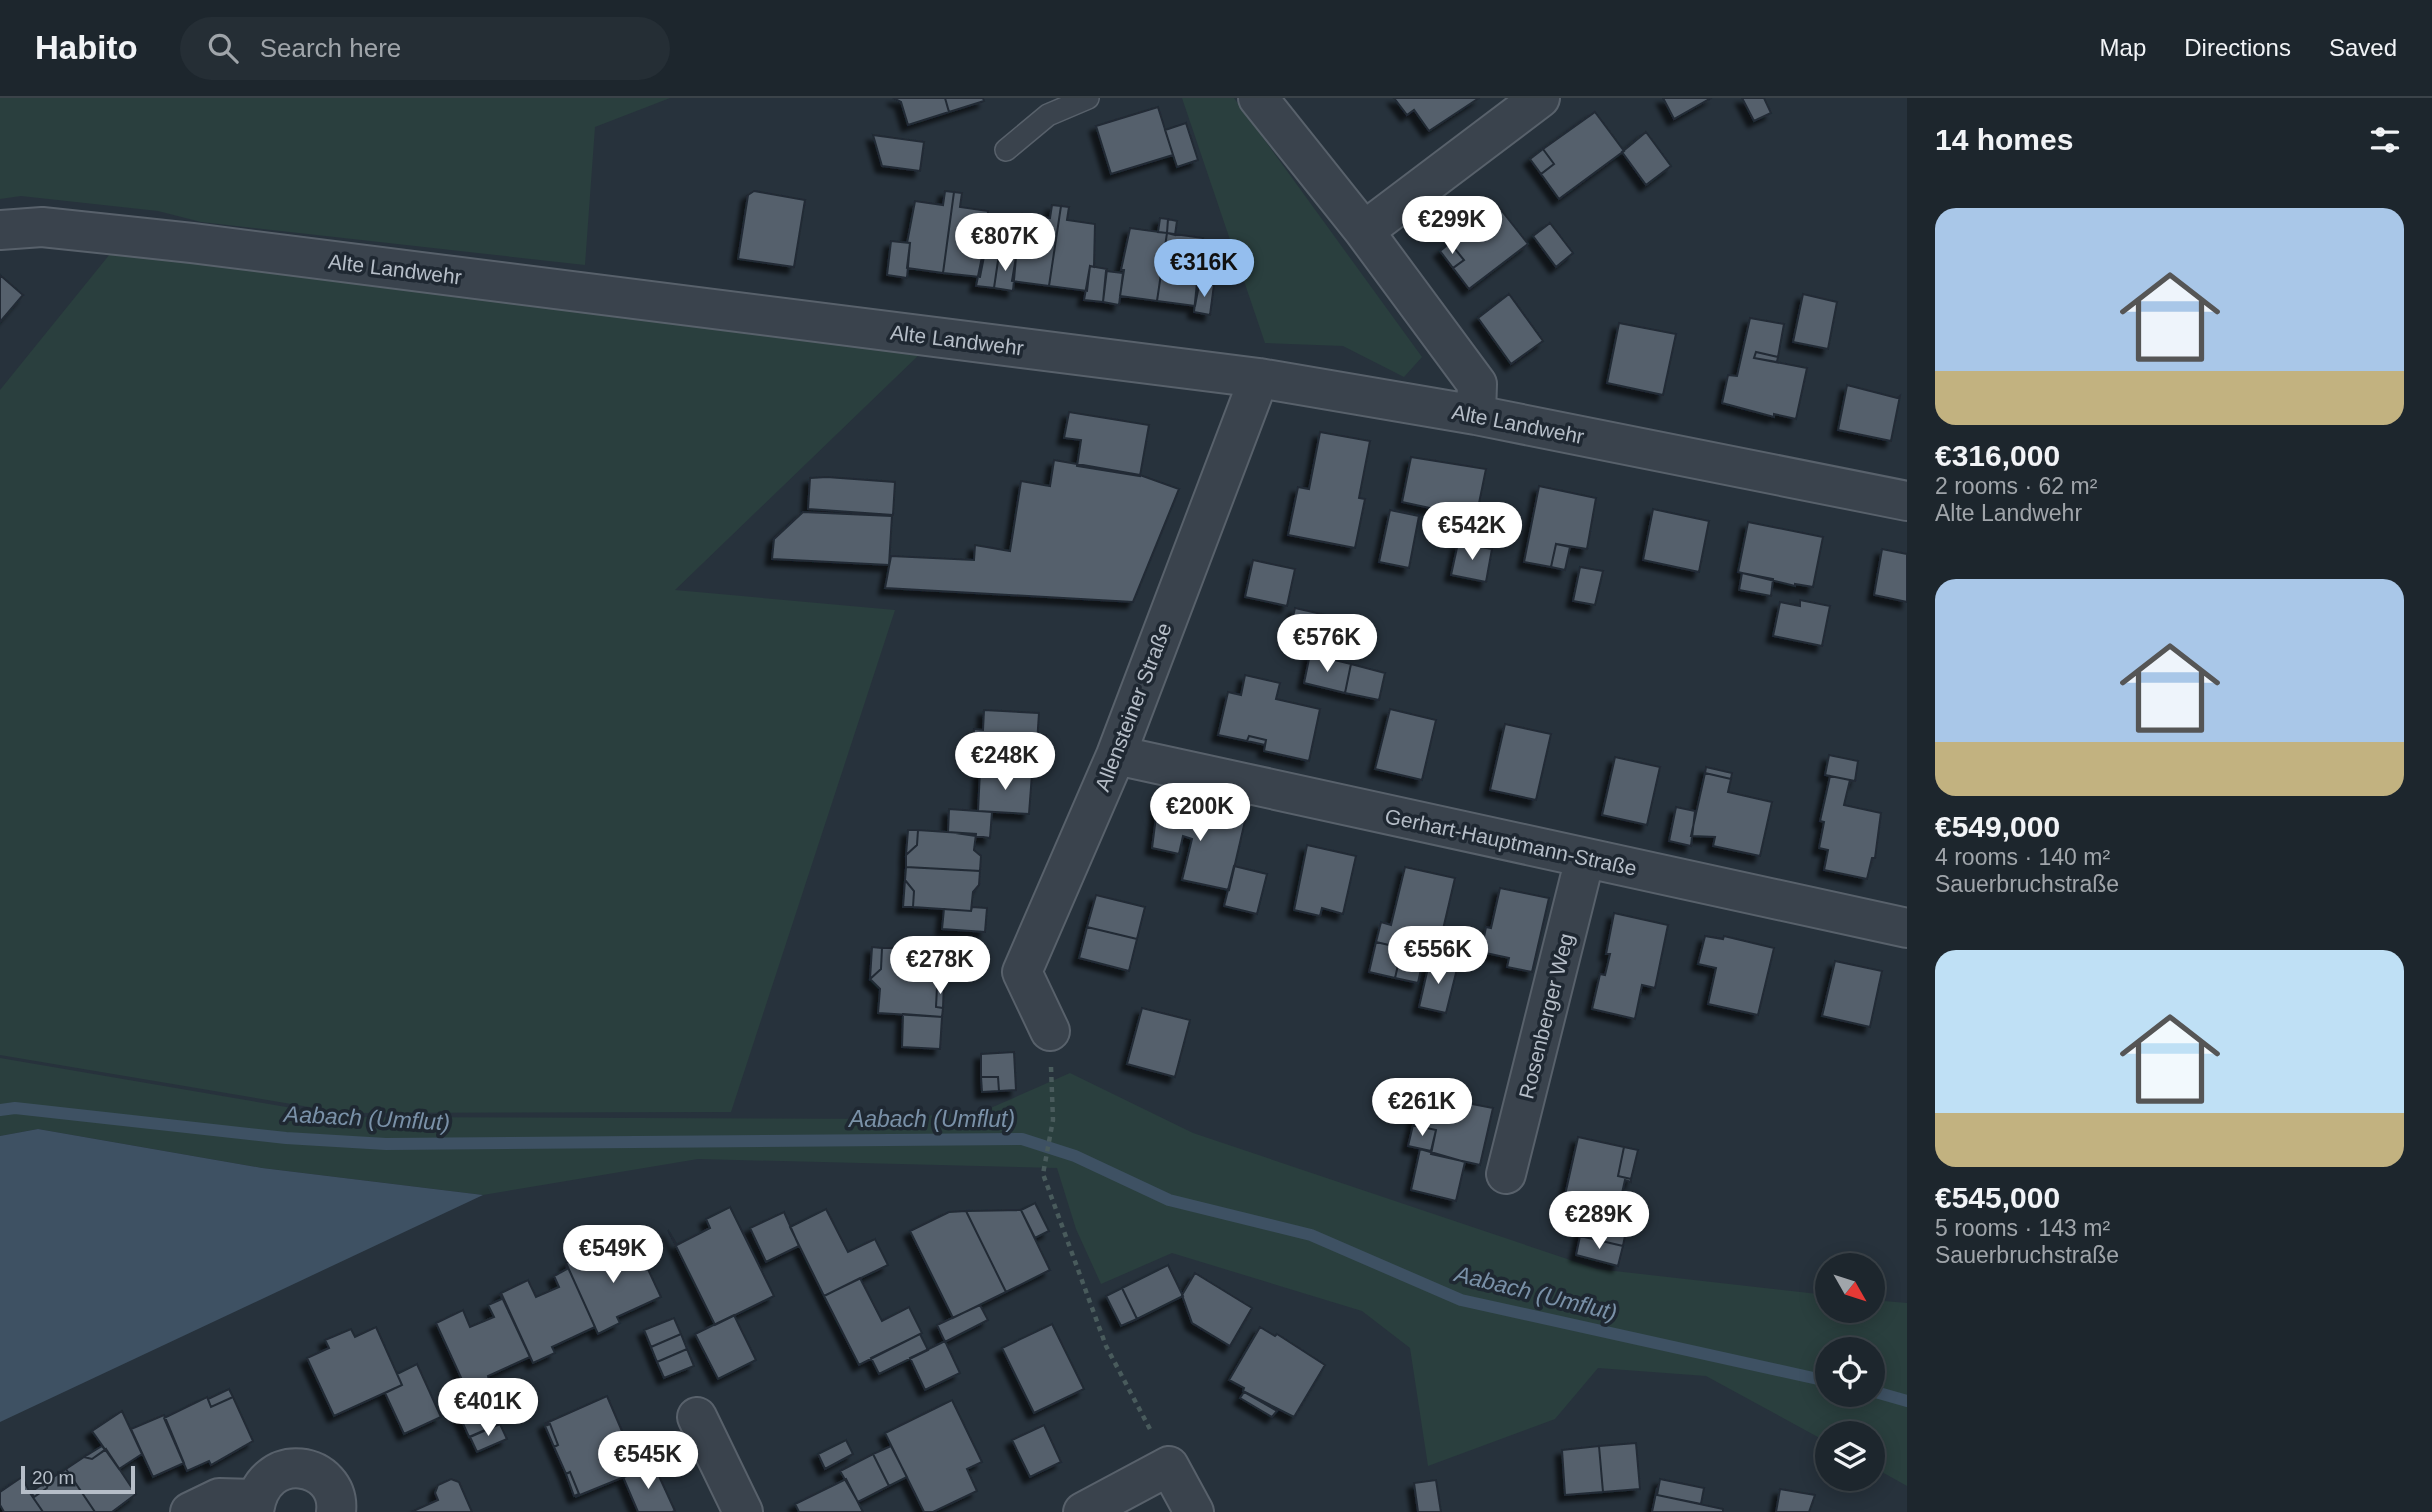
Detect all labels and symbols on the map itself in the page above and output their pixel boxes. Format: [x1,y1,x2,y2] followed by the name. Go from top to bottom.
[1403,197,1501,256] pin: €299K
[956,214,1054,273] pin: €807K
[1155,240,1253,299] pin: €316K
[327,249,463,289] street label: Alte Landwehr
[889,320,1025,360] street label: Alte Landwehr
[1450,400,1586,448] street label: Alte Landwehr
[1423,503,1521,562] pin: €542K
[1278,614,1376,674] pin: €576K
[1090,620,1176,794] street label: Allensteiner Straße
[956,732,1054,792] pin: €248K
[1151,784,1249,843] pin: €200K
[1383,804,1639,880] street label: Gerhart-Hauptmann-Straße
[1389,926,1487,986] pin: €556K
[1514,931,1578,1101] street label: Rosenberger Weg
[891,936,989,996] pin: €278K
[1373,1079,1471,1138] pin: €261K
[281,1101,451,1135] water label: Aabach (Umflut)
[847,1106,1015,1132] water label: Aabach (Umflut)
[1550,1192,1648,1251] pin: €289K
[564,1226,662,1285] pin: €549K
[1815,1253,1885,1323] north arrow
[1450,1260,1620,1326] water label: Aabach (Umflut)
[439,1378,537,1438] pin: €401K
[599,1432,697,1491] pin: €545K
[21,1463,135,1495] scale bar

